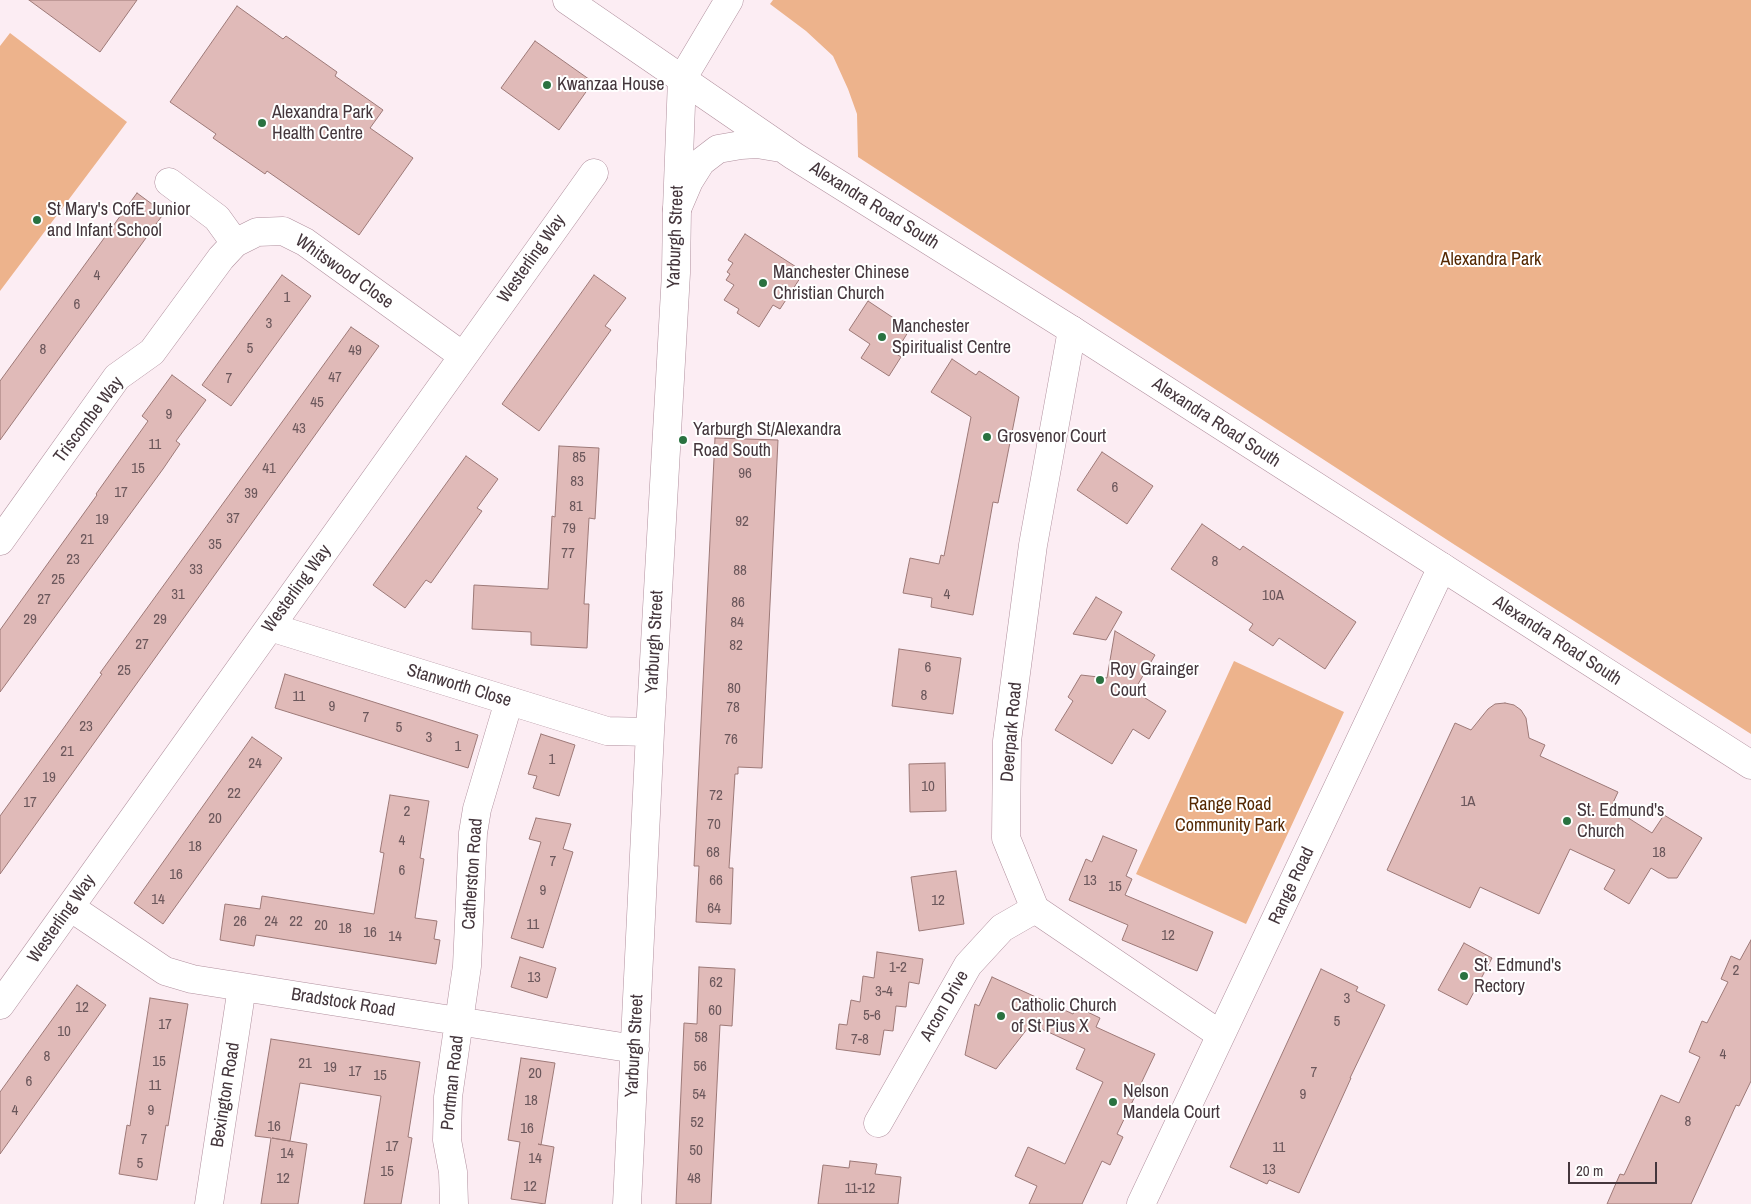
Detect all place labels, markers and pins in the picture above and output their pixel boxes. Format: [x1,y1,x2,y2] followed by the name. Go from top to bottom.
[557,74,664,96] place label: Kwanzaa House
[541,79,553,91] marker: Kwanzaa House
[272,102,373,144] place label: Alexandra Park Health Centre
[256,117,268,129] marker: Alexandra Park Health Centre
[47,199,190,242] place label: St Mary's CofE Junior and Infant School
[31,214,43,226] marker: St Mary's CofE Junior and Infant School
[773,262,909,304] place label: Manchester Chinese Christian Church
[757,277,769,289] marker: Manchester Chinese Christian Church
[892,316,1011,358] place label: Manchester Spiritualist Centre
[876,331,888,343] marker: Manchester Spiritualist Centre
[693,419,841,462] place label: Yarburgh St/Alexandra Road South
[997,426,1106,448] place label: Grosvenor Court
[981,431,993,443] marker: Grosvenor Court
[677,434,689,446] marker: Yarburgh St/Alexandra Road South
[1110,659,1199,702] place label: Roy Grainger Court
[1094,674,1106,686] marker: Roy Grainger Court
[1577,800,1664,842] place label: St. Edmund's Church
[1561,815,1573,827] marker: St. Edmund's Church
[1474,955,1561,998] place label: St. Edmund's Rectory
[1458,970,1470,982] marker: St. Edmund's Rectory
[1011,995,1117,1038] place label: Catholic Church of St Pius X
[995,1010,1007,1022] marker: Catholic Church of St Pius X
[1123,1081,1220,1124] place label: Nelson Mandela Court
[1107,1096,1119,1108] marker: Nelson Mandela Court

